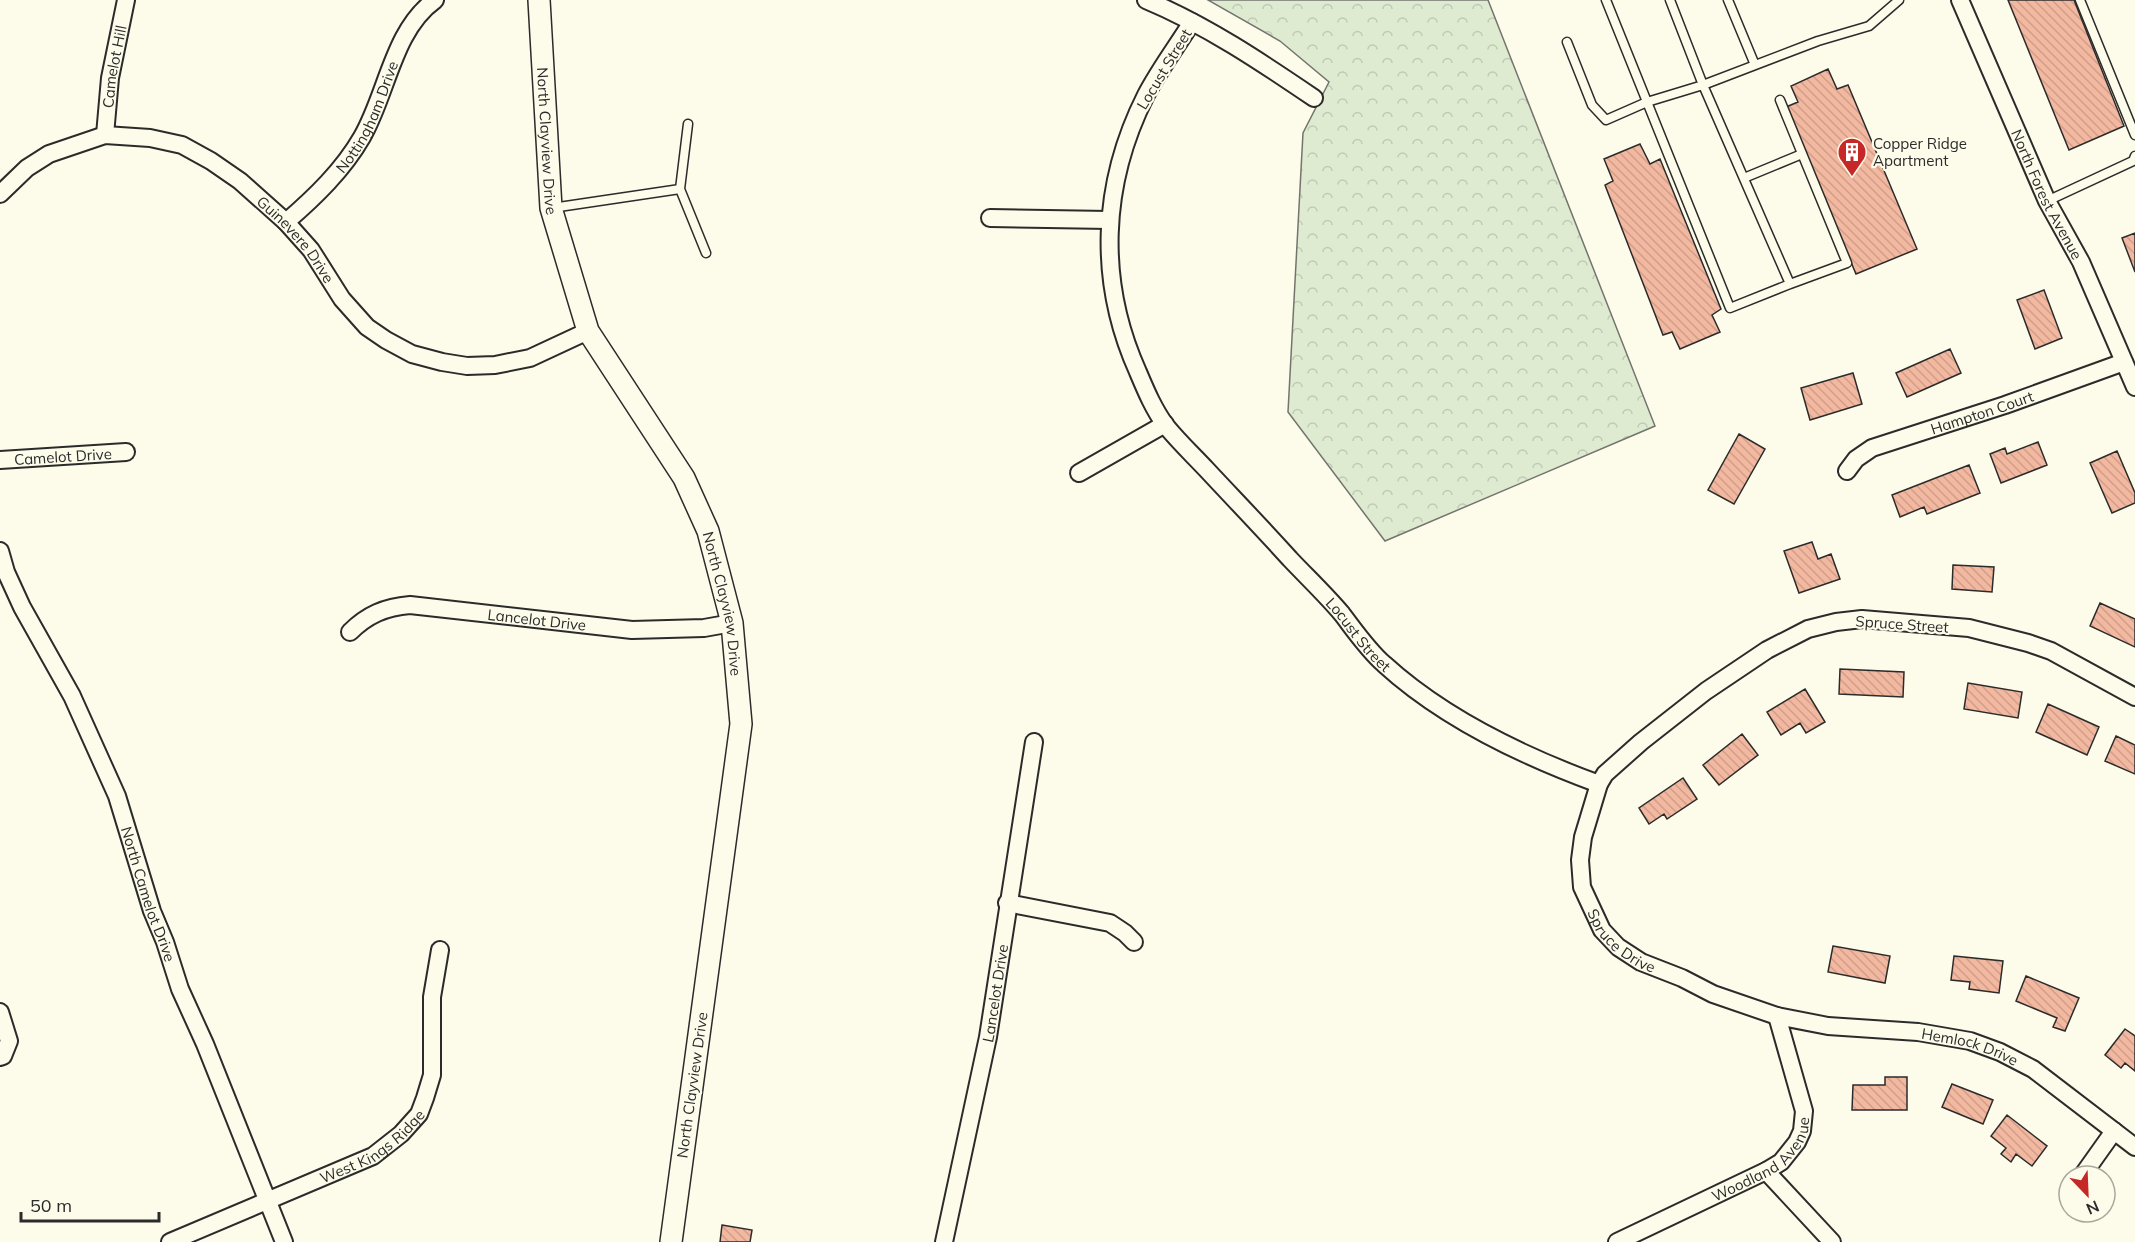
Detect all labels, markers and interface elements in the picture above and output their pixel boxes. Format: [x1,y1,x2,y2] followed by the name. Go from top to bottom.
[98,23,130,109] street label: Camelot Hill
[1132,25,1196,113] street label: Locust Street
[331,58,402,176] street label: Nottingham Drive
[533,67,562,217] street label: North Clayview Drive
[2008,126,2087,263] street label: North Forest Avenue
[1873,134,1967,170] place label: Copper Ridge Apartment
[1836,136,1868,178] building icon: Copper Ridge Apartment
[253,191,339,286] street label: Guinevere Drive
[1928,386,2036,438] street label: Hampton Court
[13,443,112,469] street label: Camelot Drive
[699,529,746,677] street label: North Clayview Drive
[1322,593,1395,675] street label: Locust Street
[487,604,587,634] street label: Lancelot Drive
[1855,611,1949,637] street label: Spruce Street
[117,824,180,964] street label: North Camelot Drive
[1584,906,1658,976] street label: Spruce Drive
[978,943,1012,1044] street label: Lancelot Drive
[672,1011,712,1159] street label: North Clayview Drive
[1920,1023,2022,1069] street label: Hemlock Drive
[317,1105,428,1187] street label: West Kings Ridge
[1708,1116,1813,1205] street label: Woodland Avenue
[2057,1164,2117,1224] north arrow
[21,1185,159,1223] scale bar
[30,1194,72,1217] text: 50 m
[2083,1196,2102,1219] text: N

